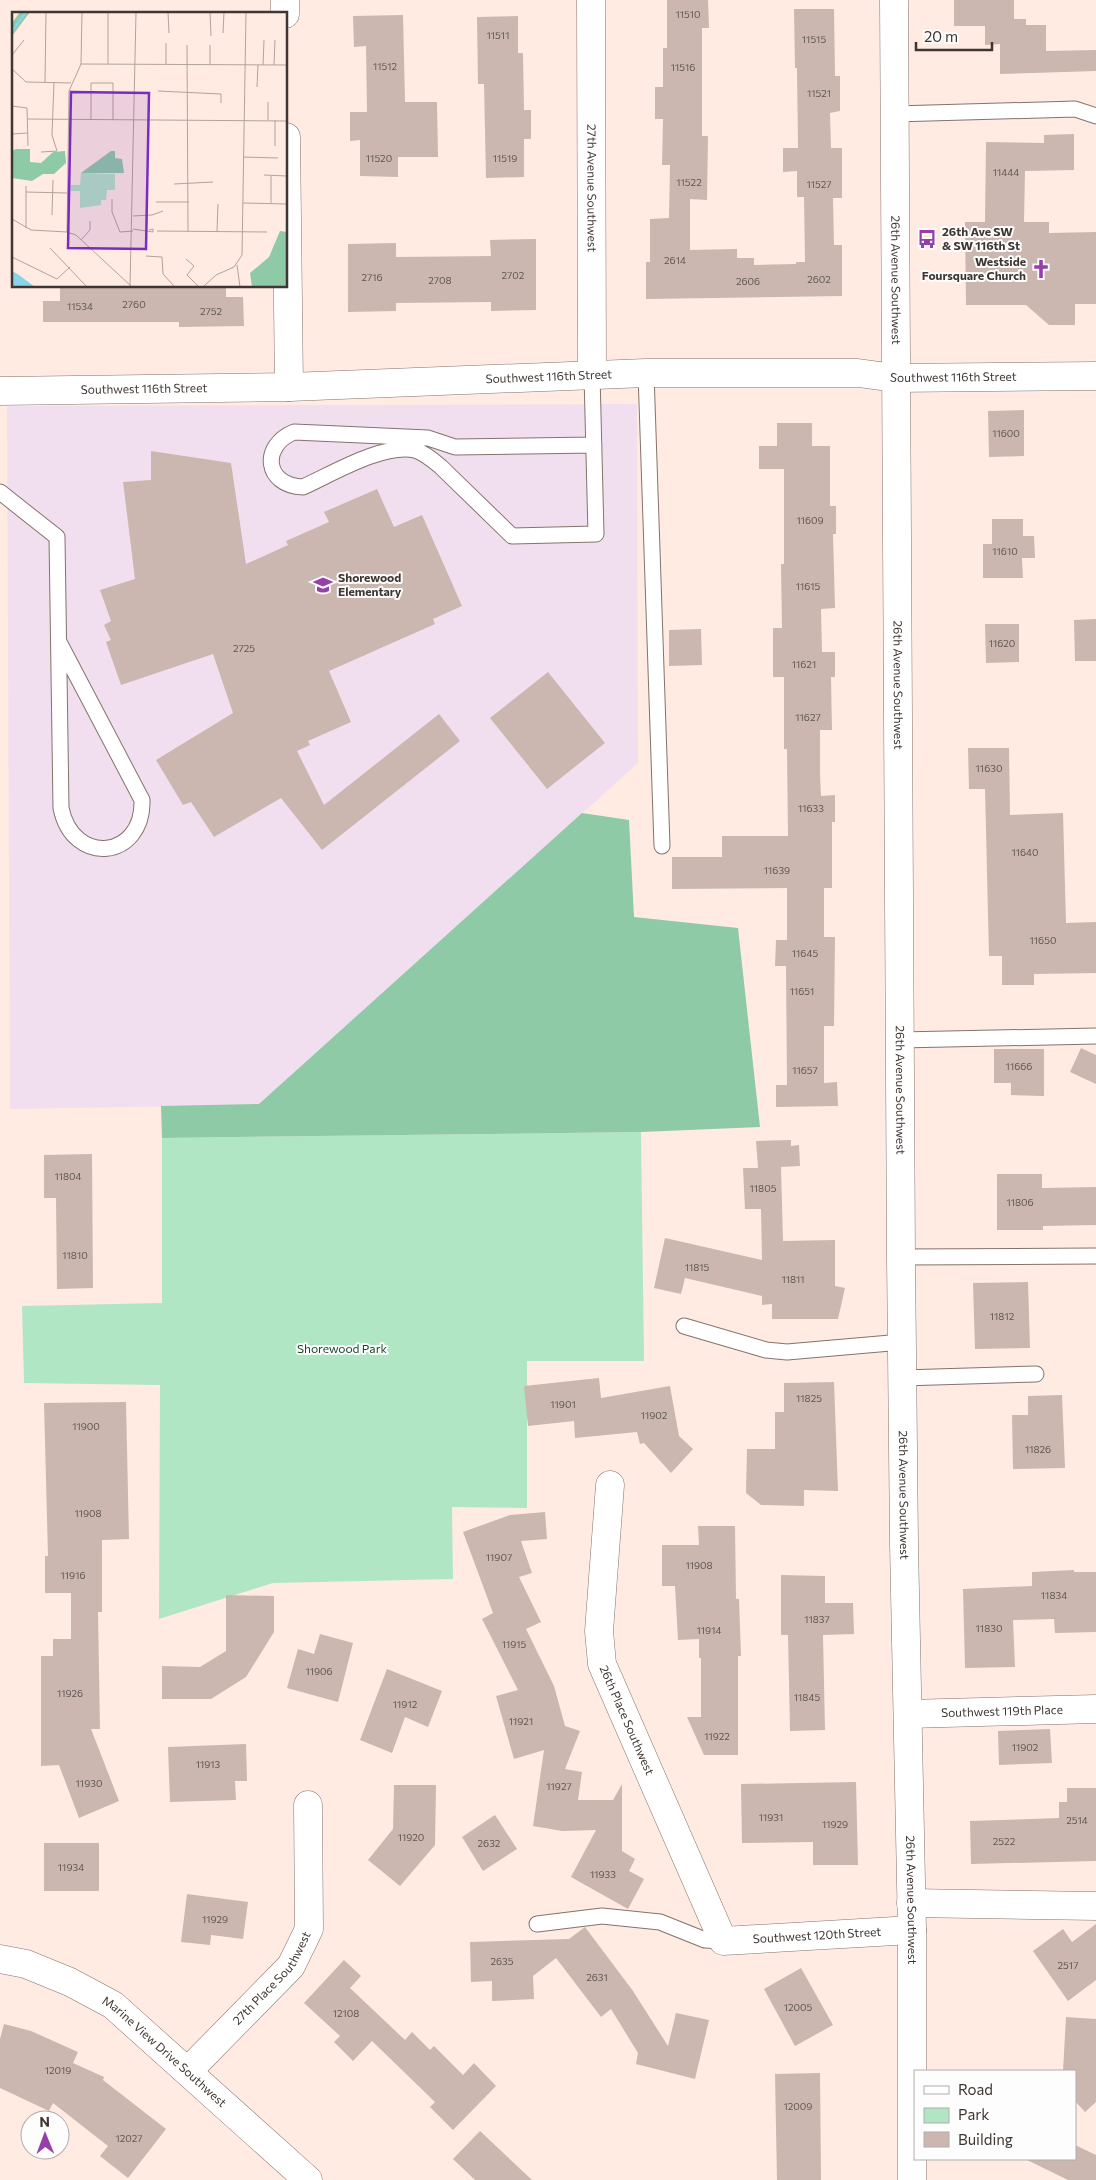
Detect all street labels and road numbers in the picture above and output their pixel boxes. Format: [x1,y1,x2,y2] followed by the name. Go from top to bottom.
[585,124,600,252] street label: 27th Avenue Southwest
[889,215,904,345] street label: 26th Avenue Southwest
[485,366,612,385] street label: Southwest 116th Street
[889,369,1017,384] street label: Southwest 116th Street
[81,380,207,396] street label: Southwest 116th Street
[891,620,906,750] street label: 26th Avenue Southwest
[894,1025,908,1155] street label: 26th Avenue Southwest
[897,1430,912,1560] street label: 26th Avenue Southwest
[597,1663,658,1777] street label: 26th Place Southwest
[941,1702,1063,1719] street label: Southwest 119th Place
[904,1835,920,1965] street label: 26th Avenue Southwest
[752,1924,882,1945] street label: Southwest 120th Street
[229,1929,313,2027] street label: 27th Place Southwest
[100,1993,230,2109] street label: Marine View Drive Southwest

